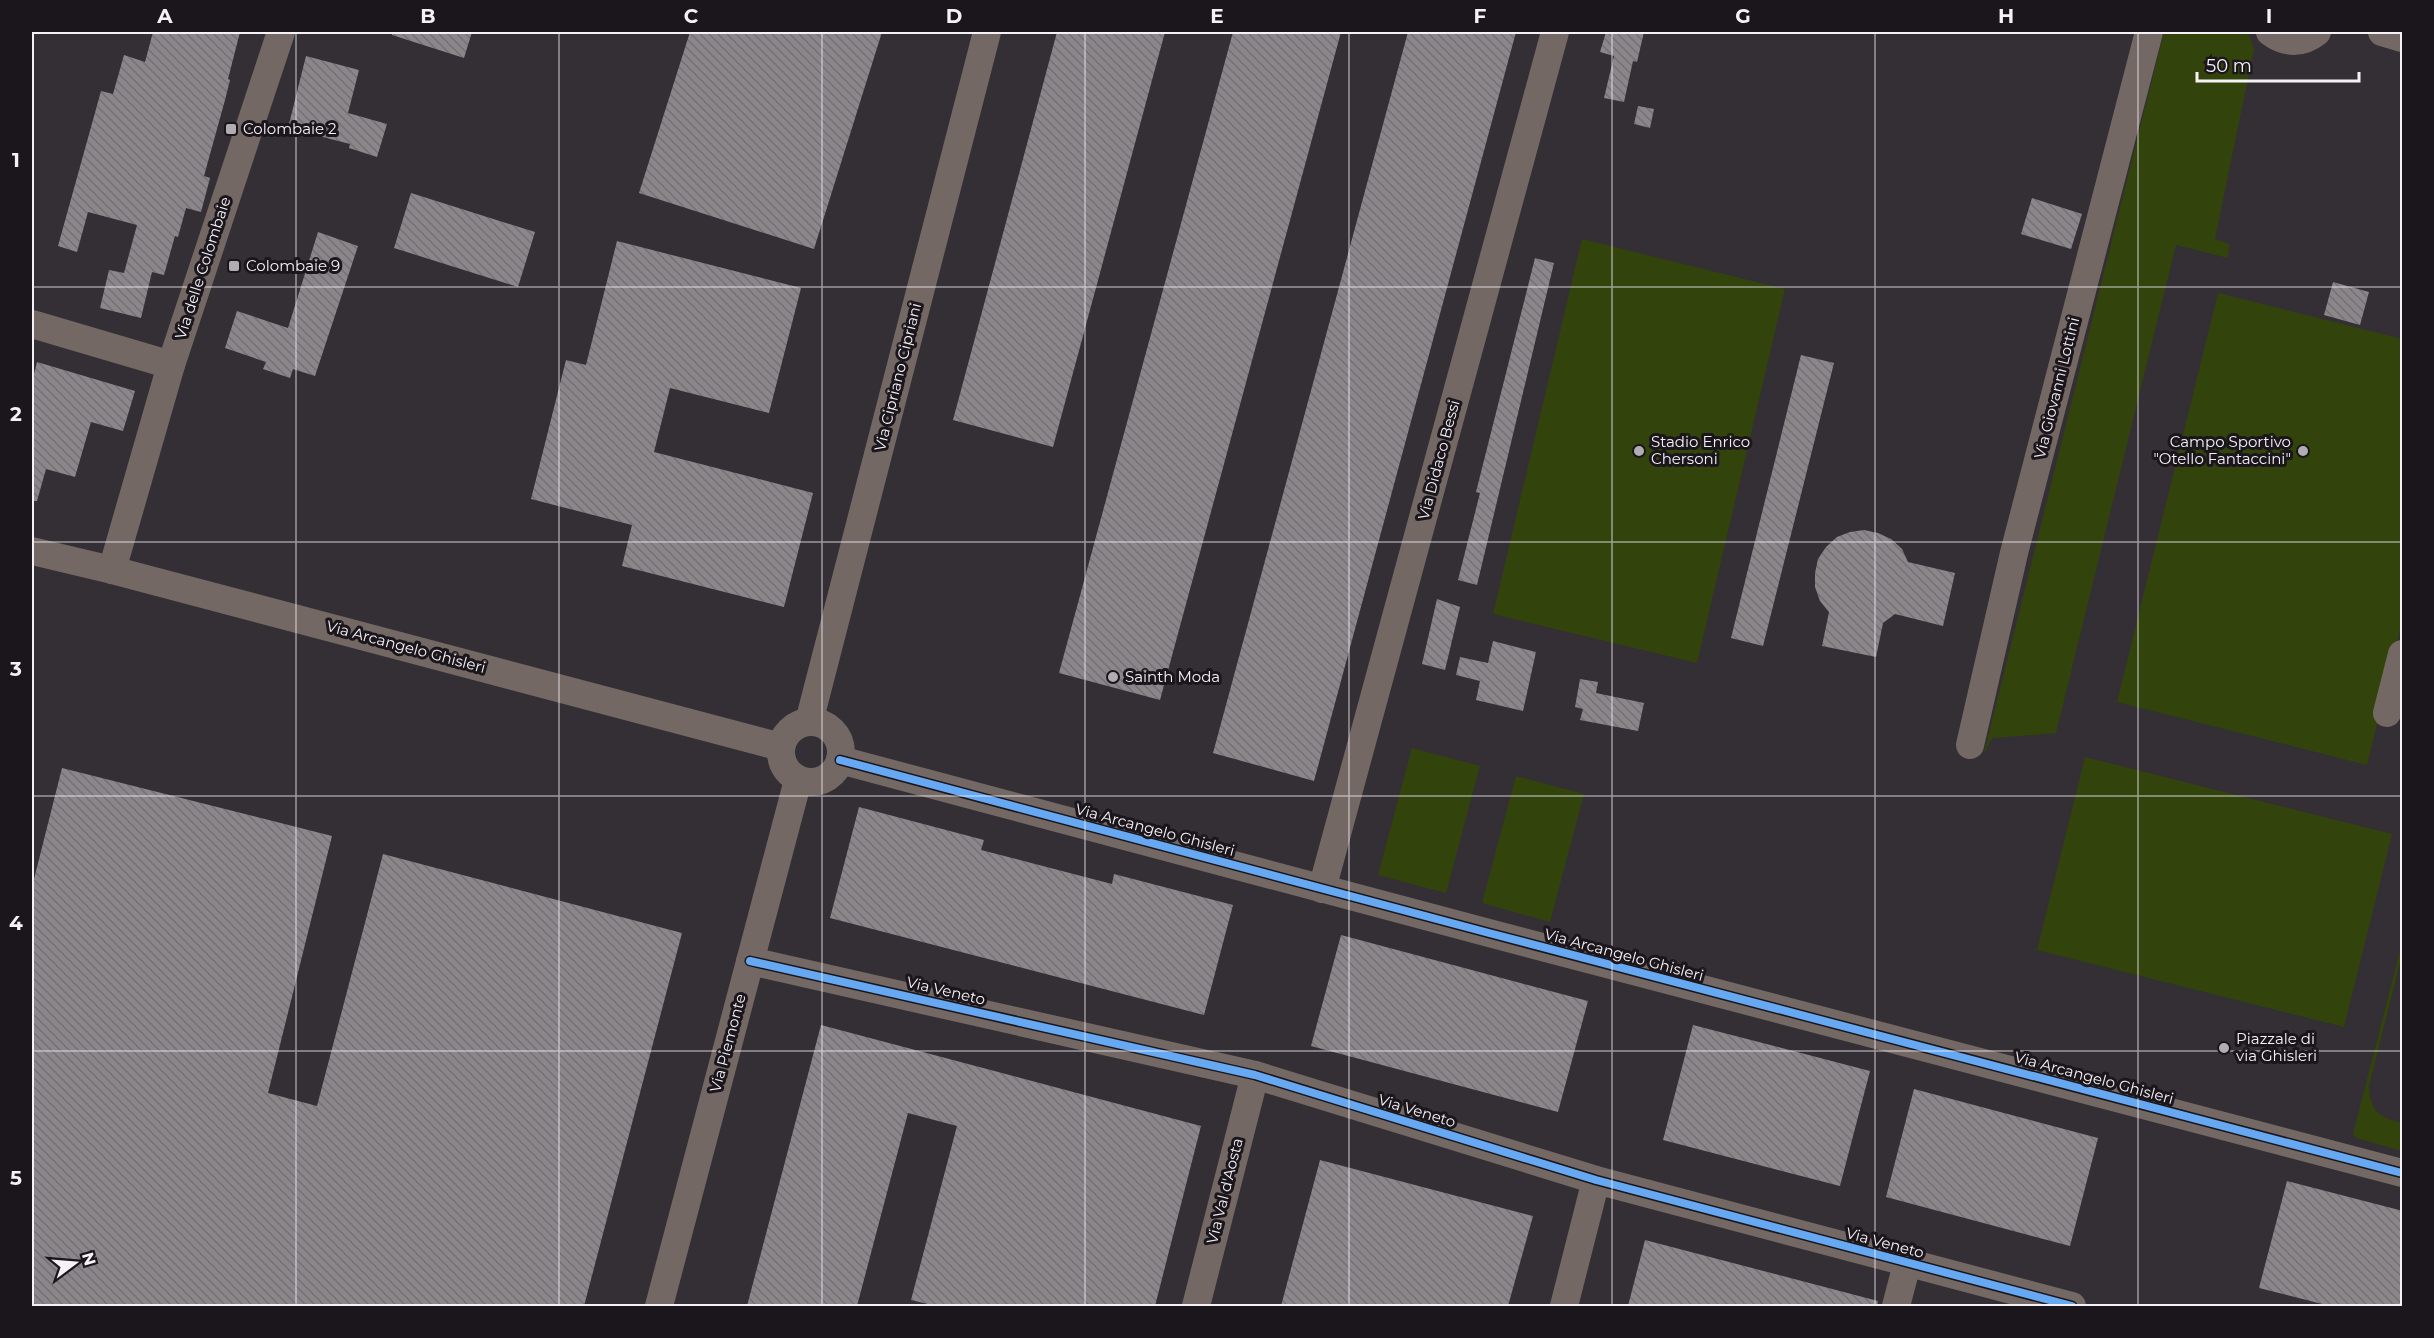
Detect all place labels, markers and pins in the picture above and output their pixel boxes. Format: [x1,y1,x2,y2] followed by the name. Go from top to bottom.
[243,119,337,138] place label: Colombaie 2
[224,122,238,136] marker: Colombaie 2
[246,256,340,275] place label: Colombaie 9
[227,259,241,273] marker: Colombaie 9
[1651,432,1750,468] place label: Stadio Enrico Chersoni
[2153,432,2291,468] place label: Campo Sportivo "Otello Fantaccini"
[1632,444,1646,458] marker: Stadio Enrico Chersoni
[2296,444,2310,458] marker: Campo Sportivo "Otello Fantaccini"
[1125,667,1220,686] place label: Sainth Moda
[1106,670,1120,684] marker: Sainth Moda
[2236,1029,2317,1065] place label: Piazzale di via Ghisleri
[2217,1041,2231,1055] marker: Piazzale di via Ghisleri

